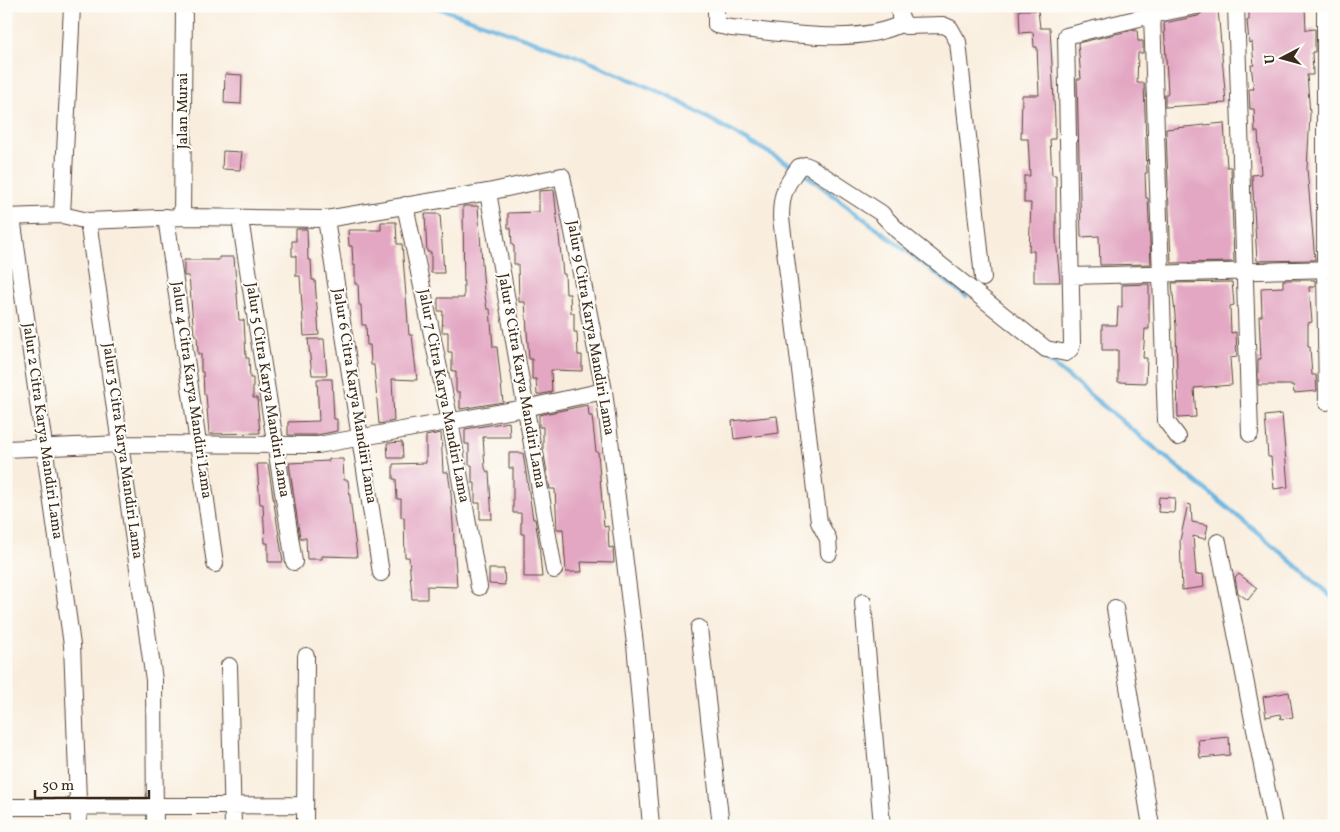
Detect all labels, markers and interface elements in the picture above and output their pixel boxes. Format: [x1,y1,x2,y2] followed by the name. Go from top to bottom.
[1258,32,1308,82] north arrow
[1261,53,1281,65] text: U
[173,73,194,149] street label: Jalan Murai
[561,219,619,437] street label: Jalur 9 Citra Karya Mandiri Lama
[492,272,550,490] street label: Jalur 8 Citra Karya Mandiri Lama
[165,280,217,500] street label: Jalur 4 Citra Karya Mandiri Lama
[240,281,294,499] street label: Jalur 5 Citra Karya Mandiri Lama
[327,287,381,505] street label: Jalur 6 Citra Karya Mandiri Lama
[412,287,474,505] street label: Jalur 7 Citra Karya Mandiri Lama
[16,321,68,541] street label: Jalur 2 Citra Karya Mandiri Lama
[96,342,148,560] street label: Jalur 3 Citra Karya Mandiri Lama
[35,767,149,799] scale bar
[42,776,74,797] text: 50 m

